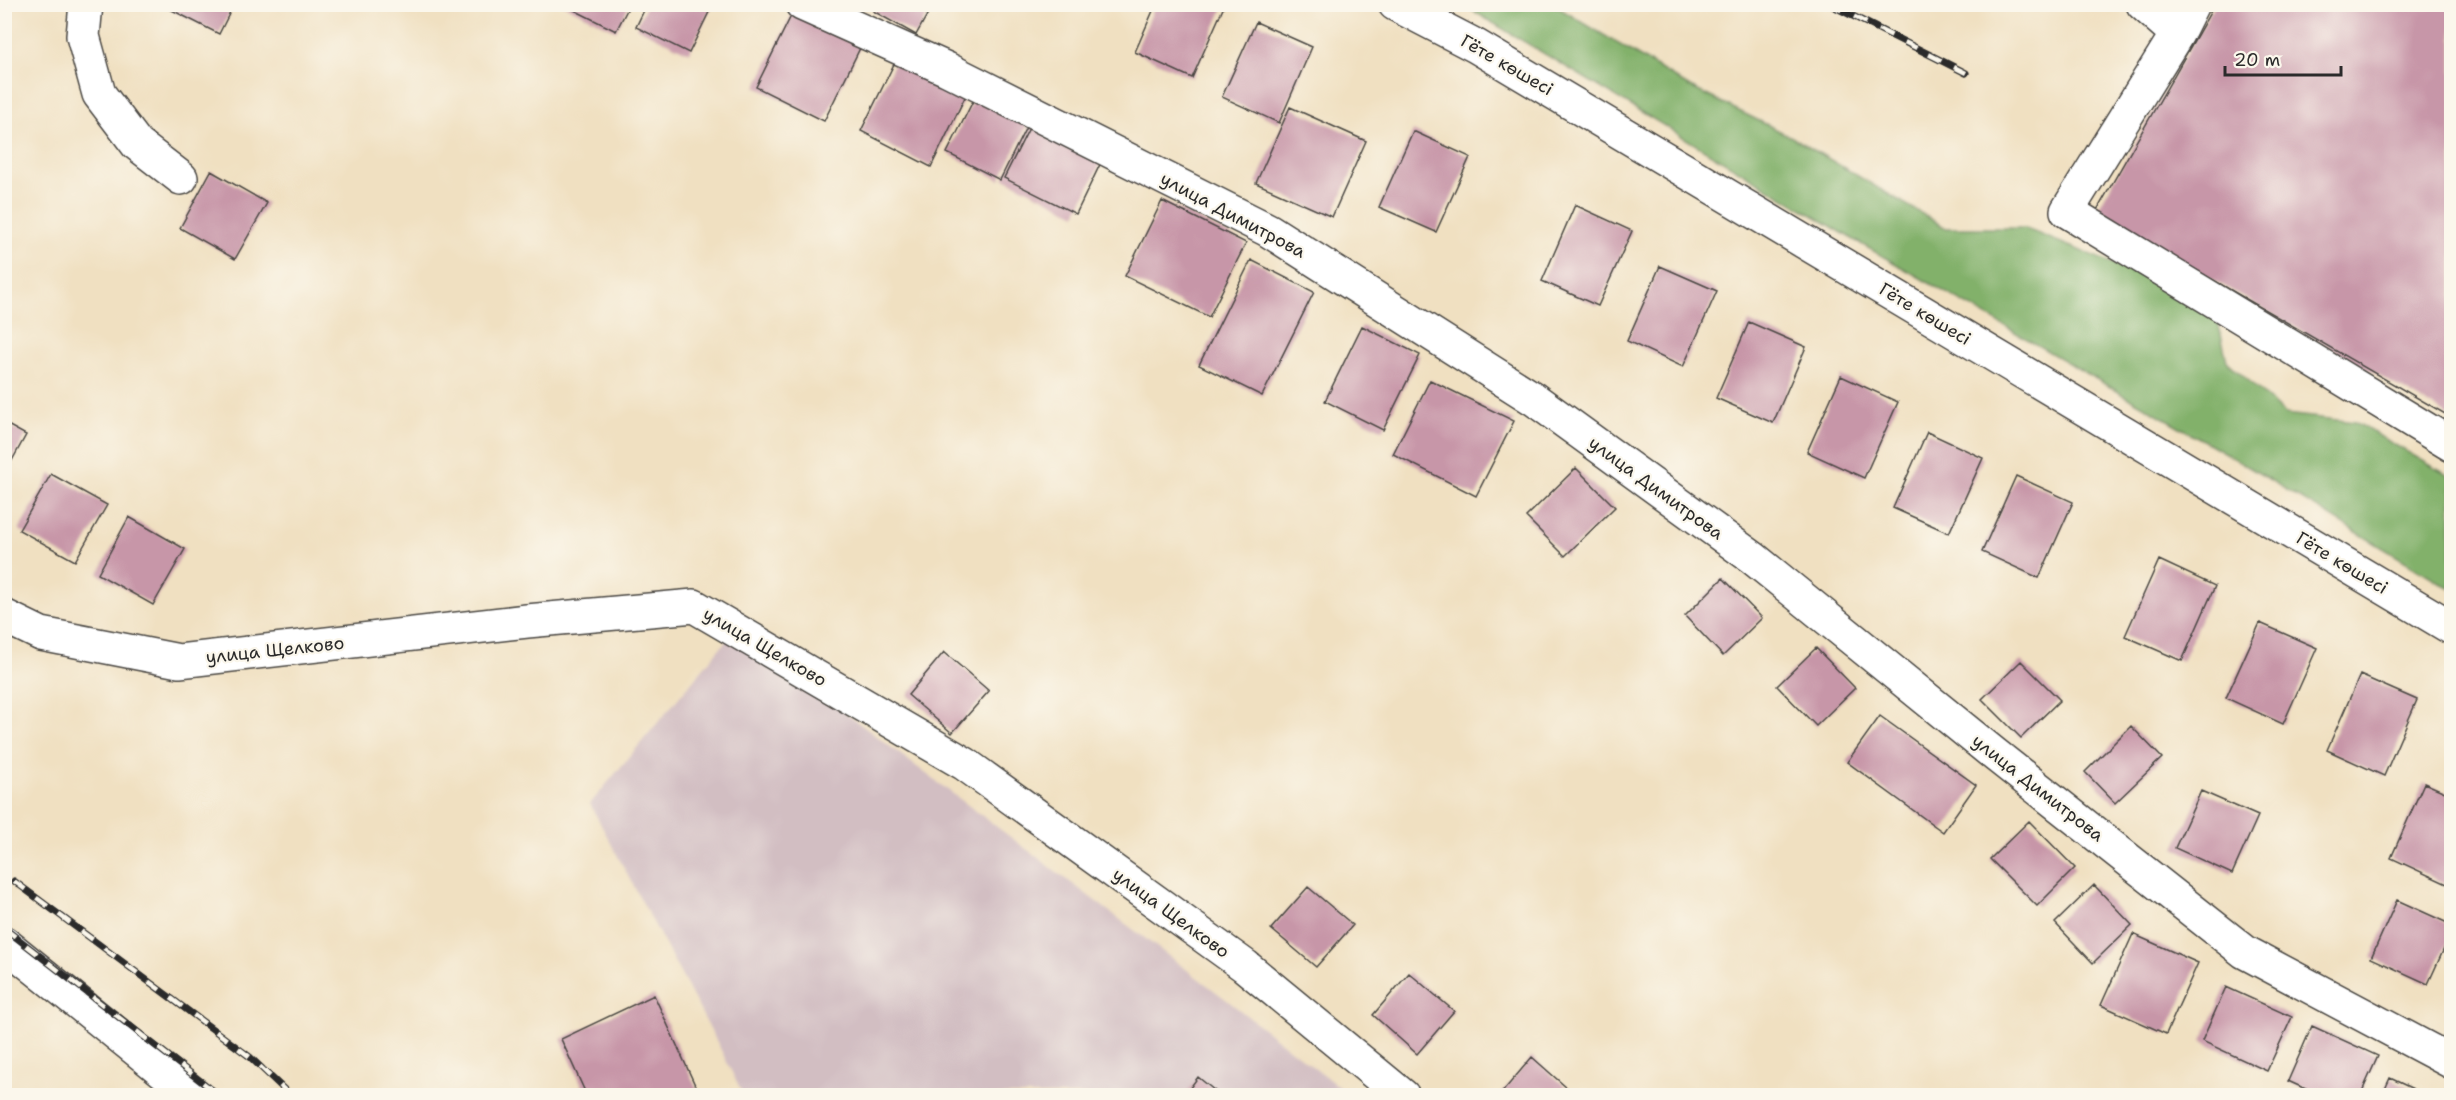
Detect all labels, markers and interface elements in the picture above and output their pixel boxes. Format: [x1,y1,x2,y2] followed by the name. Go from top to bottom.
[1456,29,1558,101] street label: Гёте көшесі
[2225,39,2340,77] scale bar
[2234,48,2280,72] text: 20 m
[1156,166,1310,264] street label: улица Димитрова
[1875,277,1975,351] street label: Гёте көшесі
[1584,431,1728,545] street label: улица Димитрова
[2292,526,2392,600] street label: Гёте көшесі
[699,602,831,692] street label: улица Щелково
[205,631,345,669] street label: улица Щелково
[1967,729,2109,847] street label: улица Димитрова
[1108,862,1234,964] street label: улица Щелково

